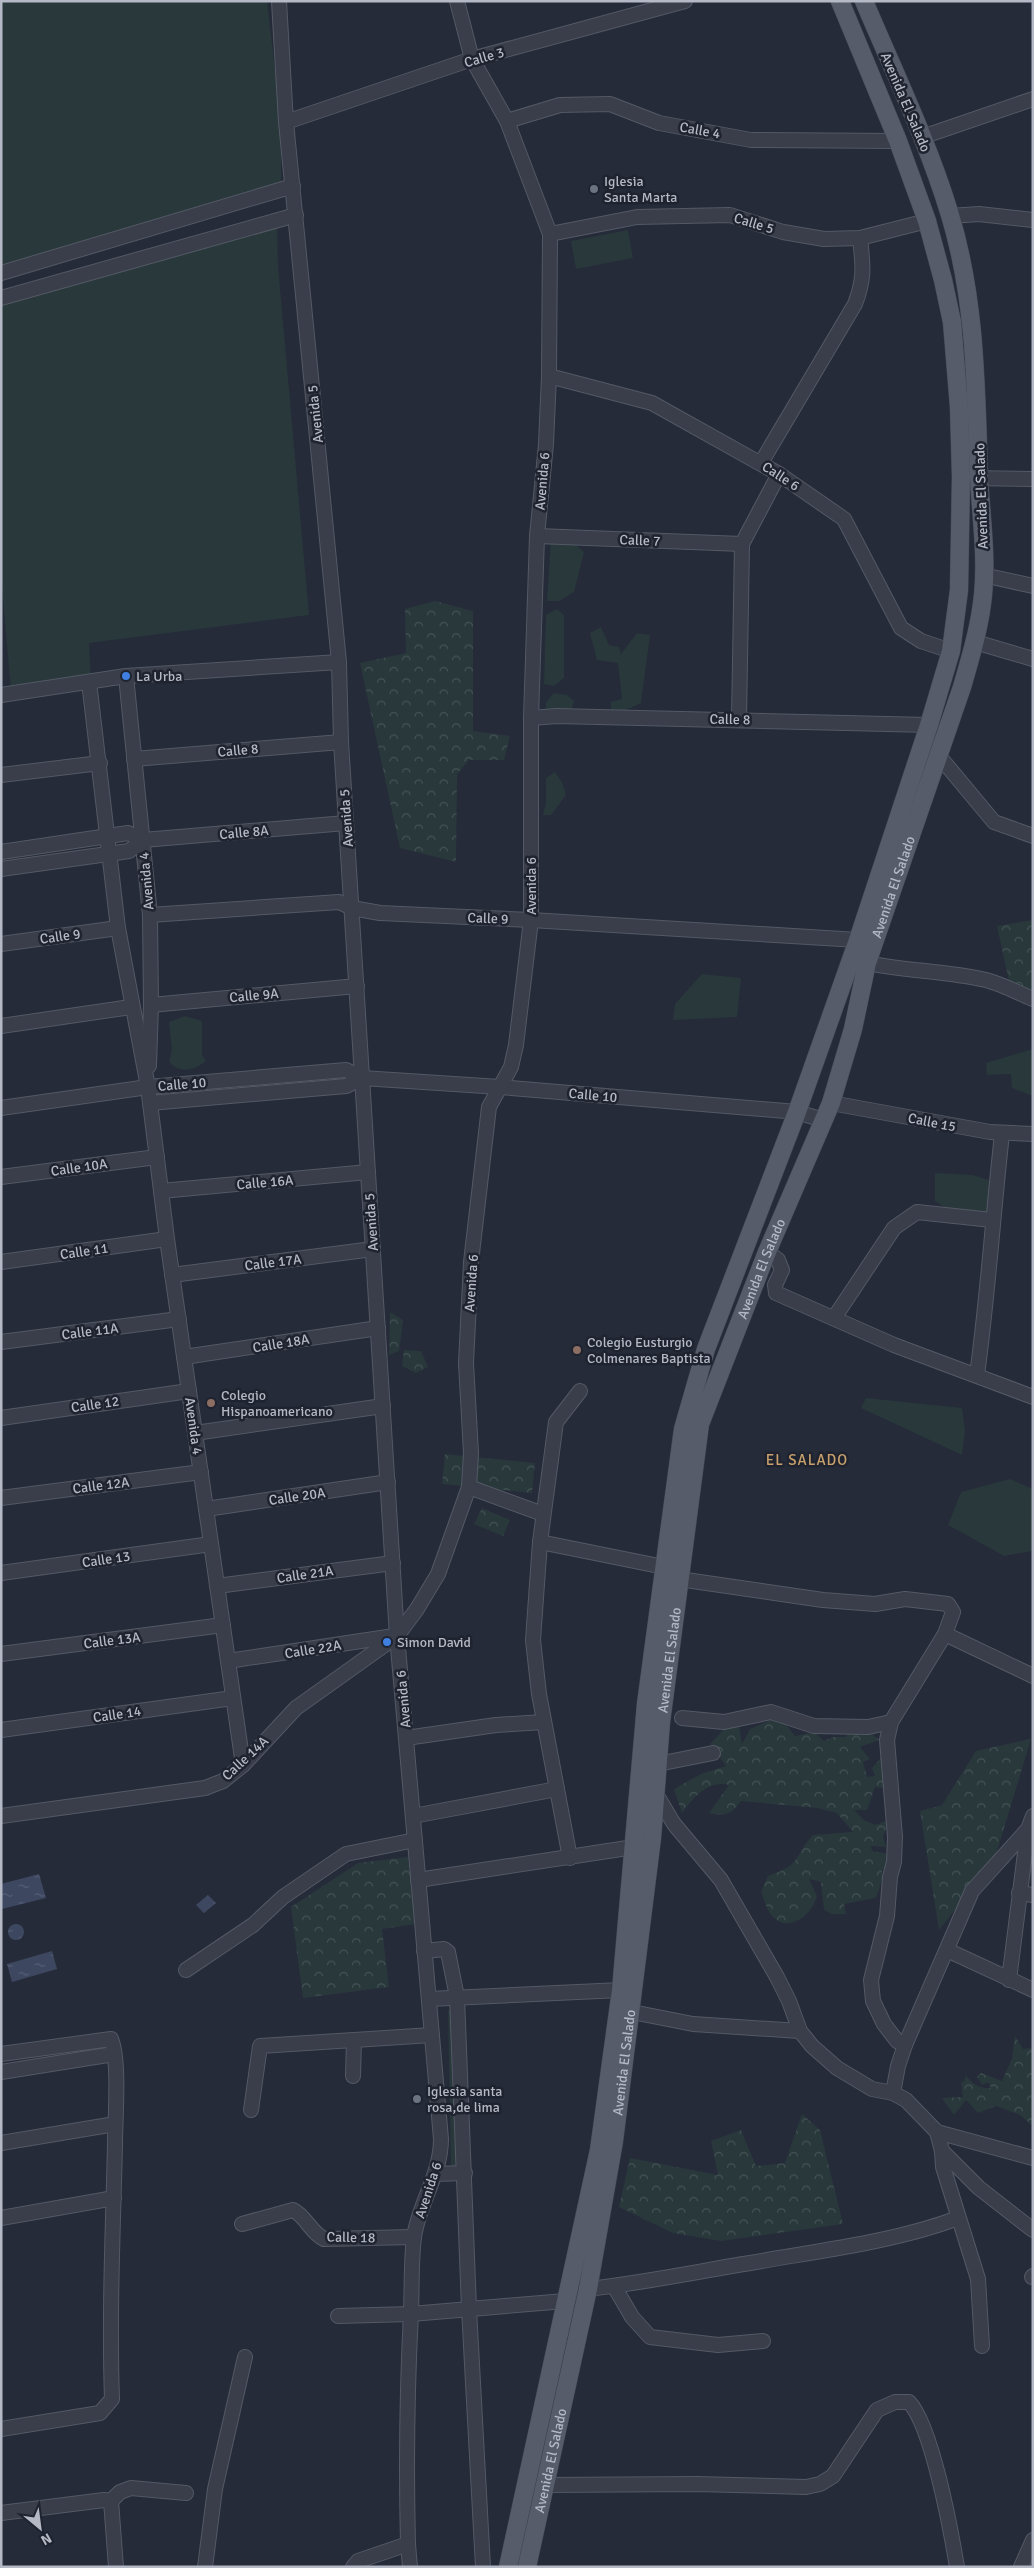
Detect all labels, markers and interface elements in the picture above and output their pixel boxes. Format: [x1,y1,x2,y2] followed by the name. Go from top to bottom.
[462,44,506,71] street label: Calle 3
[877,50,934,154] street label: Avenida El Salado
[678,119,722,143] street label: Calle 4
[604,173,677,206] place label: Iglesia Santa Marta
[588,183,600,195] marker: Iglesia Santa Marta
[732,209,776,238] street label: Calle 5
[304,384,327,444] street label: Avenida 5
[971,443,992,549] street label: Avenida El Salado
[531,451,553,511] street label: Avenida 6
[759,458,803,495] street label: Calle 6
[619,531,661,550] street label: Calle 7
[136,668,182,685] place label: La Urba
[120,670,132,682] marker: La Urba
[709,711,751,728] street label: Calle 8
[217,740,259,761] street label: Calle 8
[336,788,357,848] street label: Avenida 5
[219,822,270,843] street label: Calle 8A
[868,834,919,940] street label: Avenida El Salado
[135,851,157,911] street label: Avenida 4
[523,857,540,915] street label: Avenida 6
[467,909,509,928] street label: Calle 9
[39,925,82,948] street label: Calle 9
[229,985,280,1006] street label: Calle 9A
[157,1074,207,1095] street label: Calle 10
[568,1085,618,1106] street label: Calle 10
[906,1110,957,1135] street label: Calle 15
[50,1155,109,1180] street label: Calle 10A
[236,1172,295,1193] street label: Calle 16A
[361,1192,382,1252] street label: Avenida 5
[734,1216,789,1321] street label: Avenida El Salado
[59,1240,109,1263] street label: Calle 11
[244,1251,303,1274] street label: Calle 17A
[461,1253,482,1313] street label: Avenida 6
[61,1320,120,1343] street label: Calle 11A
[252,1331,311,1356] street label: Calle 18A
[587,1334,711,1367] place label: Colegio Eusturgio Colmenares Baptista
[571,1344,583,1356] marker: Colegio Eusturgio Colmenares Baptista
[221,1387,333,1420] place label: Colegio Hispanoamericano
[70,1393,120,1416] street label: Calle 12
[181,1396,206,1456] street label: Avenida 4
[205,1397,217,1409] marker: Colegio Hispanoamericano
[766,1451,848,1469] district label: EL SALADO
[72,1474,131,1497] street label: Calle 12A
[268,1484,327,1509] street label: Calle 20A
[81,1548,131,1571] street label: Calle 13
[276,1562,335,1587] street label: Calle 21A
[654,1606,685,1714] street label: Avenida El Salado
[83,1629,142,1652] street label: Calle 13A
[397,1634,471,1651] place label: Simon David
[381,1636,393,1648] marker: Simon David
[284,1637,343,1662] street label: Calle 22A
[392,1669,414,1729] street label: Avenida 6
[92,1703,143,1726] street label: Calle 14
[219,1732,272,1784] street label: Calle 14A
[609,2009,639,2116] street label: Avenida El Salado
[427,2083,502,2116] place label: Iglesia santa rosa,de lima
[411,2093,423,2105] marker: Iglesia santa rosa,de lima
[411,2160,446,2220] street label: Avenida 6
[327,2229,375,2246] street label: Calle 18
[531,2407,571,2514] street label: Avenida El Salado
[15,2503,65,2553] north arrow
[38,2529,54,2549] text: N

